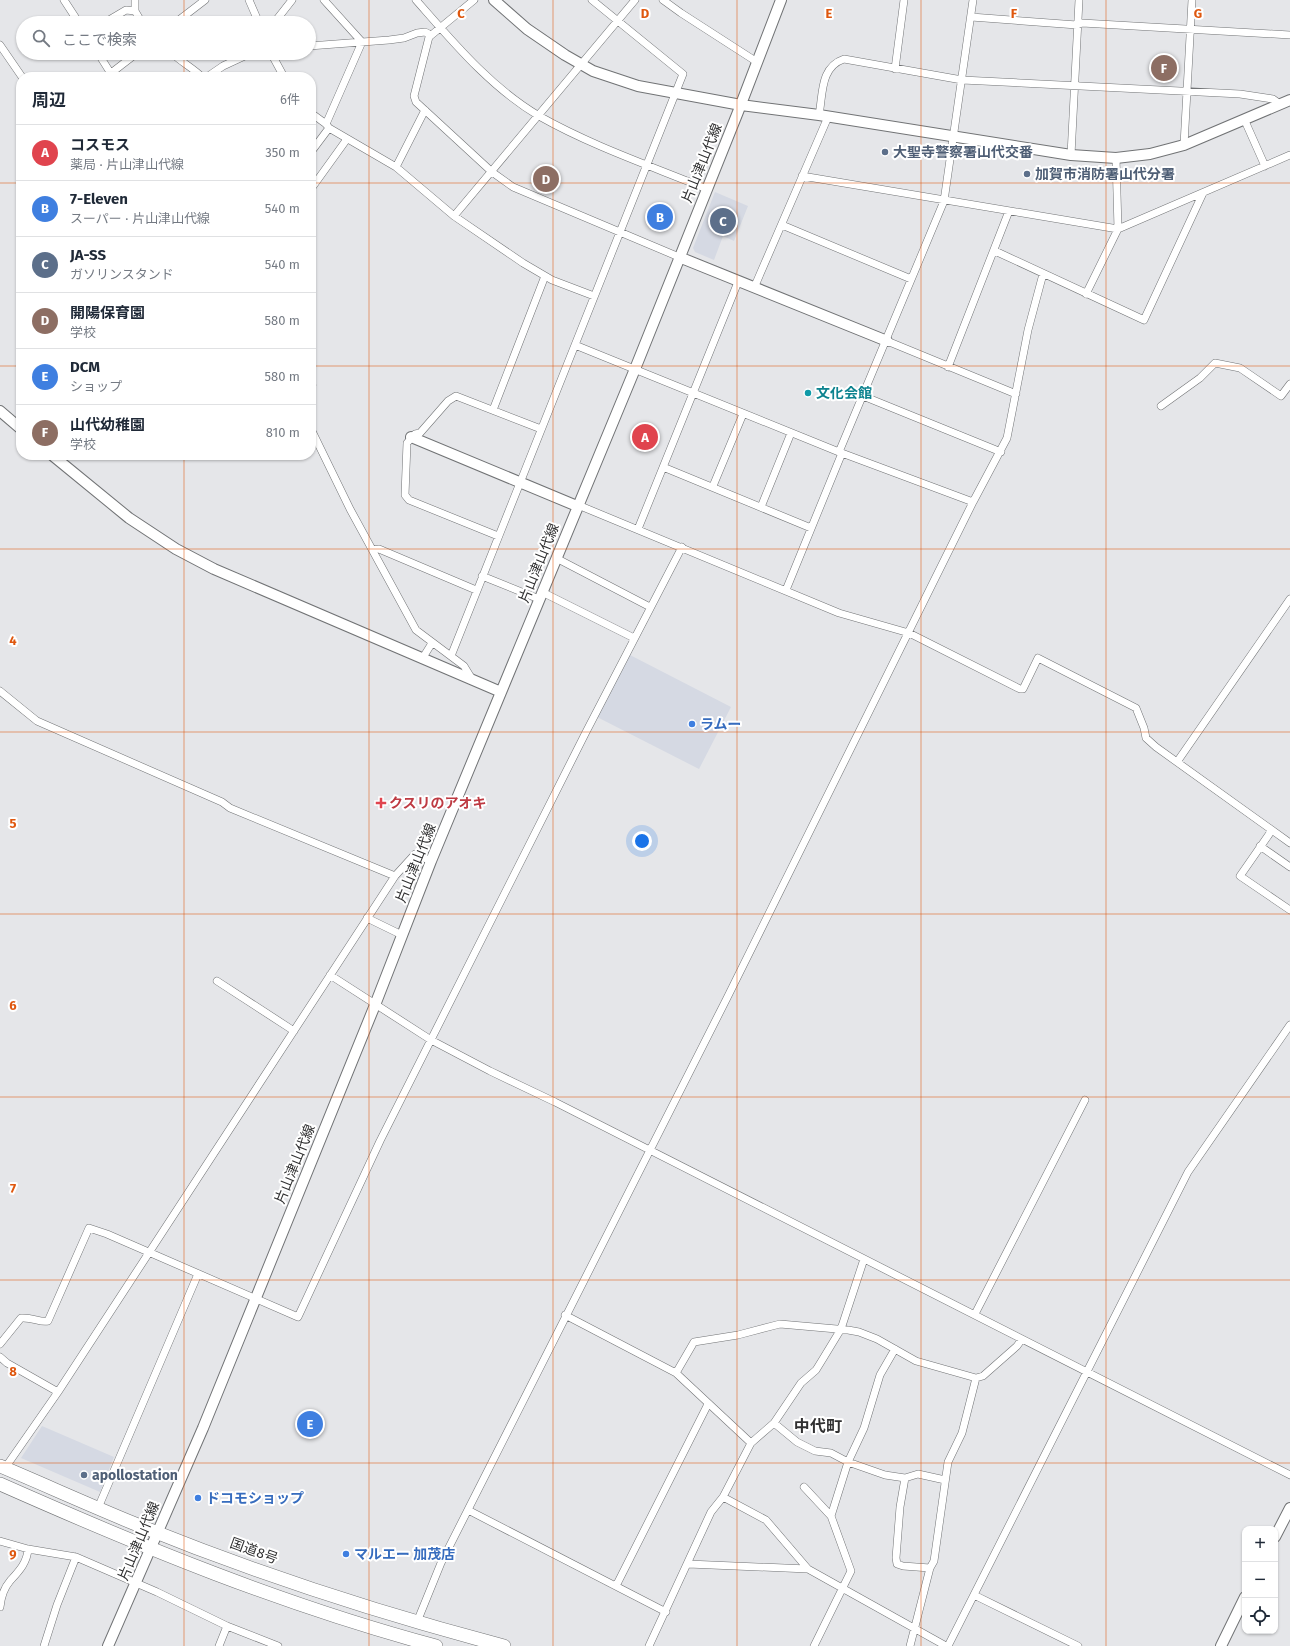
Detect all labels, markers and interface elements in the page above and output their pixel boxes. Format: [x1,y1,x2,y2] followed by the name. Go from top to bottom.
[457,6,465,21] text: C
[641,6,650,21] text: D
[826,6,833,21] text: E
[1011,6,1018,21] text: F
[1194,6,1202,21] text: G
[16,16,316,60] search box
[30,27,52,49] icon: search
[62,31,137,49] text: ここで検索
[1151,53,1177,83] pin: F
[32,90,66,111] text: 周辺
[280,92,300,107] text: 6件
[678,121,726,205] street label: 片山津山代線
[70,136,130,154] text: コスモス
[893,144,1033,161] place label: 大聖寺警察署山代交番
[41,145,49,160] text: A
[265,145,300,160] text: 350 m
[880,147,890,157] marker: 大聖寺警察署山代交番
[70,157,184,172] text: 薬局 · 片山津山代線
[533,164,559,194] pin: D
[1035,166,1175,183] place label: 加賀市消防署山代分署
[1022,169,1032,179] marker: 加賀市消防署山代分署
[70,190,128,208] text: 7-Eleven
[41,201,49,216] text: B
[265,201,300,216] text: 540 m
[647,202,673,232] pin: B
[710,206,736,236] pin: C
[70,211,210,226] text: スーパー · 片山津山代線
[70,246,106,264] text: JA-SS
[41,257,49,272] text: C
[265,257,300,272] text: 540 m
[70,267,174,282] text: ガソリンスタンド
[70,304,145,322] text: 開陽保育園
[41,313,49,328] text: D
[264,313,300,328] text: 580 m
[70,325,96,340] text: 学校
[70,358,100,376] text: DCM
[42,369,48,384] text: E
[264,369,300,384] text: 580 m
[70,379,122,394] text: ショップ
[816,385,872,402] place label: 文化会館
[803,388,813,398] marker: 文化会館
[70,416,145,434] text: 山代幼稚園
[632,422,658,452] pin: A
[42,425,48,440] text: F
[266,425,300,440] text: 810 m
[70,437,96,452] text: 学校
[515,521,563,605] street label: 片山津山代線
[9,633,17,648] text: 4
[700,716,742,733] place label: ラムー
[687,719,697,729] marker: ラムー
[389,795,487,812] place label: クスリのアオキ
[376,798,386,808] marker: クスリのアオキ
[10,816,17,831] text: 5
[392,821,440,905] street label: 片山津山代線
[632,831,652,851] your location
[9,998,17,1013] text: 6
[271,1122,319,1206] street label: 片山津山代線
[10,1181,16,1196] text: 7
[9,1364,17,1379] text: 8
[297,1409,323,1439] pin: E
[794,1417,842,1436] district label: 中代町
[92,1467,178,1484] place label: apollostation
[79,1470,89,1480] marker: apollostation
[206,1490,304,1507] place label: ドコモショップ
[193,1493,203,1503] marker: ドコモショップ
[115,1499,163,1583] street label: 片山津山代線
[1242,1526,1278,1634] map controls
[1242,1526,1278,1562] button: +
[228,1535,280,1567] street label: 国道8号
[354,1546,455,1563] place label: マルエー 加茂店
[9,1547,17,1562] text: 9
[341,1549,351,1559] marker: マルエー 加茂店
[1242,1562,1278,1598] button: −
[1242,1598,1278,1634] button: locate

